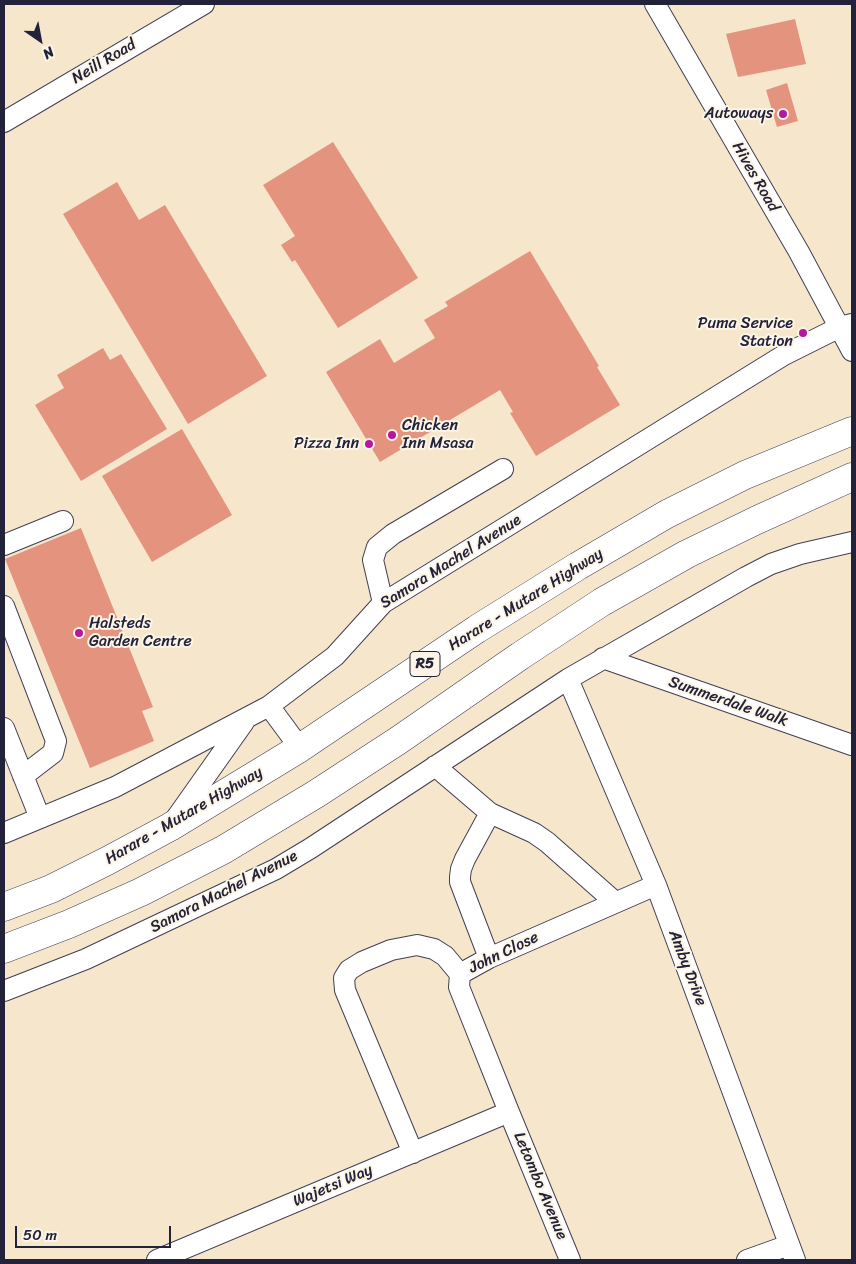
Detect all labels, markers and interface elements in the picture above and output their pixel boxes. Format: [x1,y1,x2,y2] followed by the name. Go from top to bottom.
[15,15,65,65] north arrow
[68,35,140,89] street label: Neill Road
[38,40,59,66] text: N
[704,104,773,124] place label: Autoways
[777,108,789,120] marker: Autoways
[727,139,783,215] street label: Hives Road
[698,314,793,352] place label: Puma Service Station
[797,327,809,339] marker: Puma Service Station
[402,416,474,454] place label: Chicken Inn Msasa
[386,429,398,441] marker: Chicken Inn Msasa
[294,434,359,454] place label: Pizza Inn
[363,438,375,450] marker: Pizza Inn
[377,511,525,613] street label: Samora Machel Avenue
[445,545,607,655] street label: Harare - Mutare Highway
[89,614,192,652] place label: Halsteds Garden Centre
[73,627,85,639] marker: Halsteds Garden Centre
[410,652,440,676] road number: R5
[666,673,790,731] street label: Summerdale Walk
[102,763,266,869] street label: Harare - Mutare Highway
[147,847,301,937] street label: Samora Machel Avenue
[664,927,710,1009] street label: Amby Drive
[466,928,542,978] street label: John Close
[509,1129,571,1243] street label: Letombo Avenue
[290,1161,376,1211] street label: Wajetsi Way
[18,1216,174,1248] scale bar
[23,1222,57,1248] text: 50 m

